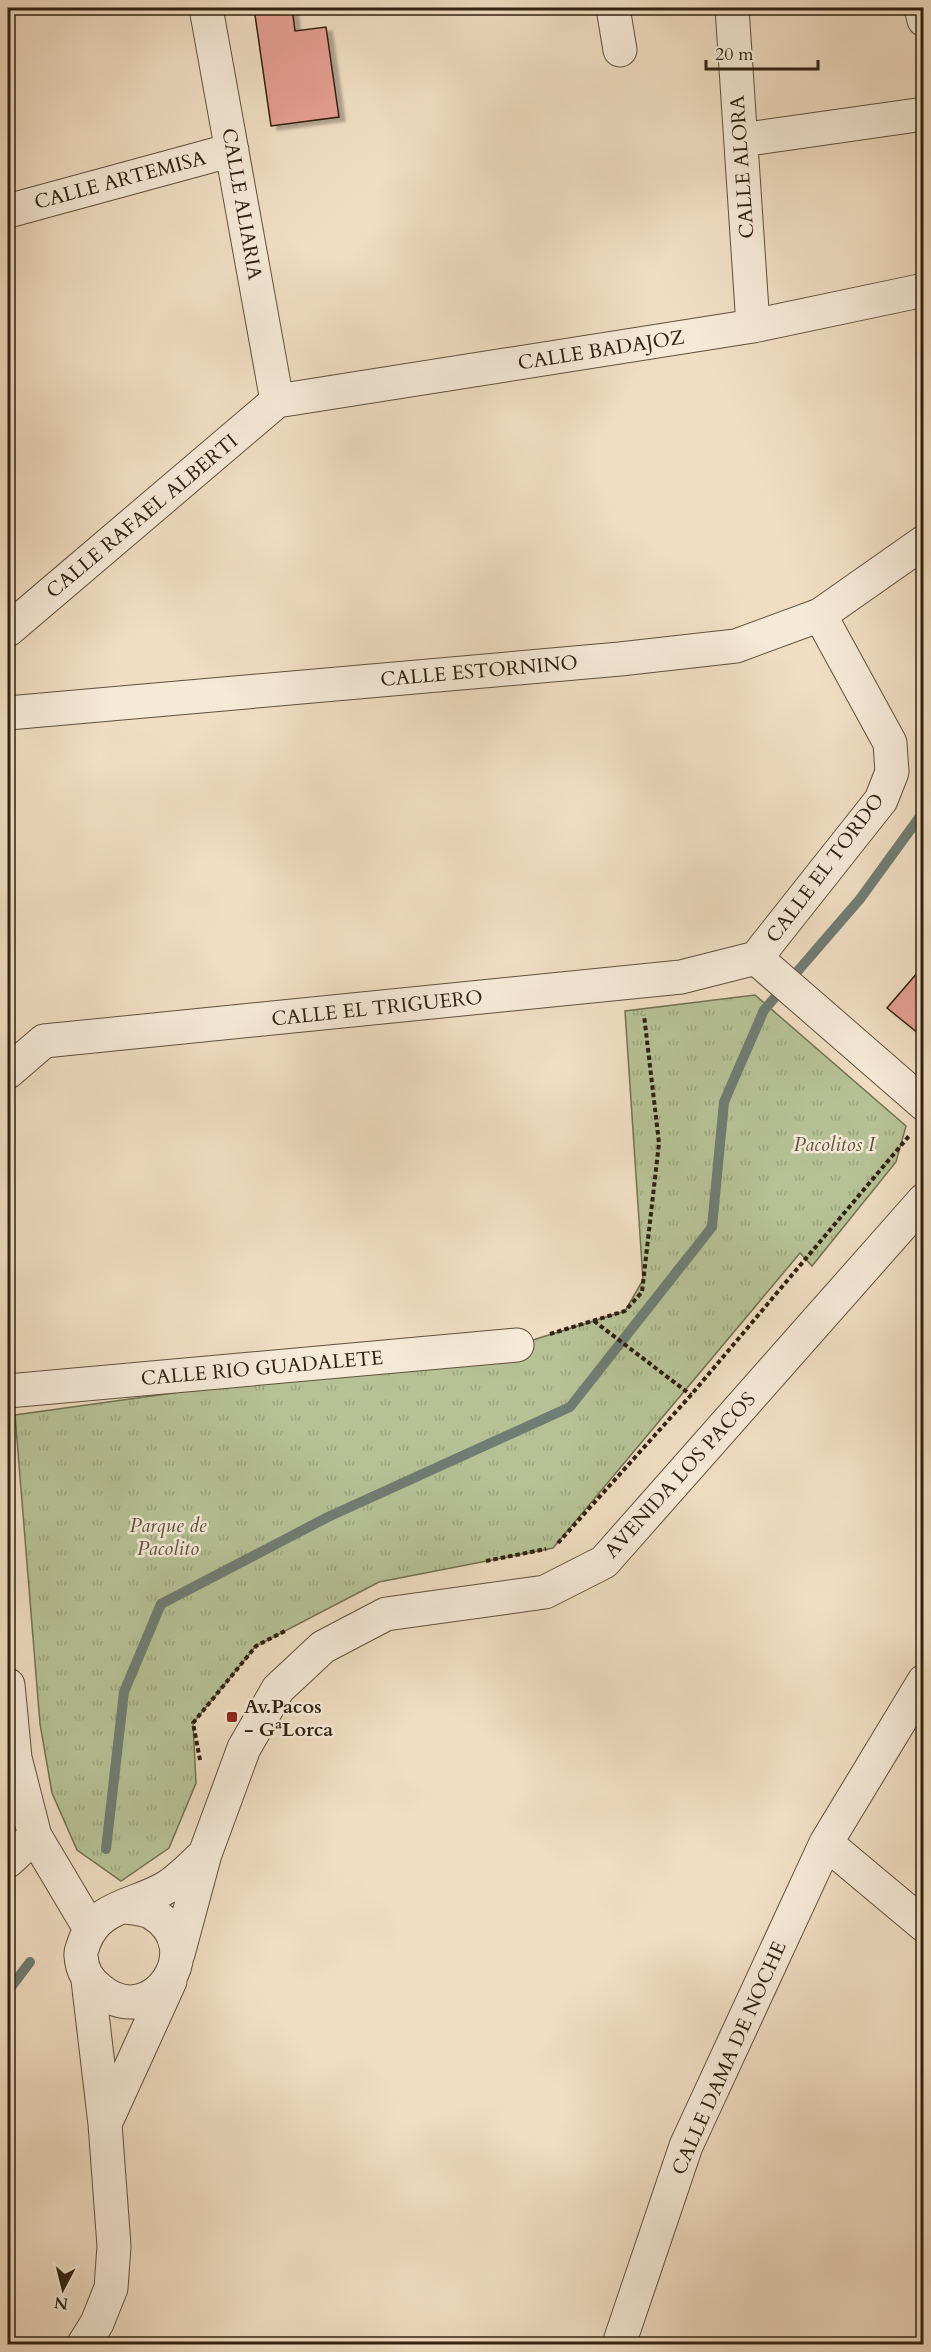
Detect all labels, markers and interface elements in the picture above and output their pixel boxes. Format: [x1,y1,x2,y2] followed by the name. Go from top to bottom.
[706,33,818,71] scale bar
[715,42,754,67] text: 20 m
[723,94,760,239] street label: CALLE ALORA
[215,126,269,283] street label: CALLE ALIARIA
[31,144,209,216] street label: CALLE ARTEMISA
[516,324,686,376] street label: CALLE BADAJOZ
[40,428,244,604] street label: CALLE RAFAEL ALBERTI
[379,649,579,693] street label: CALLE ESTORNINO
[760,788,890,948] street label: CALLE EL TORDO
[270,983,484,1033] street label: CALLE EL TRIGUERO
[793,1131,876,1158] park label: Pacolitos I
[140,1344,384,1392] street label: CALLE RIO GUADALETE
[598,1386,762,1564] street label: AVENIDA LOS PACOS
[129,1512,207,1562] park label: Parque de Pacolito
[244,1693,333,1743] place label: Av.Pacos - GªLorca
[225,1710,239,1724] marker: Av.Pacos - GªLorca
[665,1937,793,2179] street label: CALLE DAMA DE NOCHE
[33,2259,93,2319] north arrow
[53,2291,70,2315] text: N

